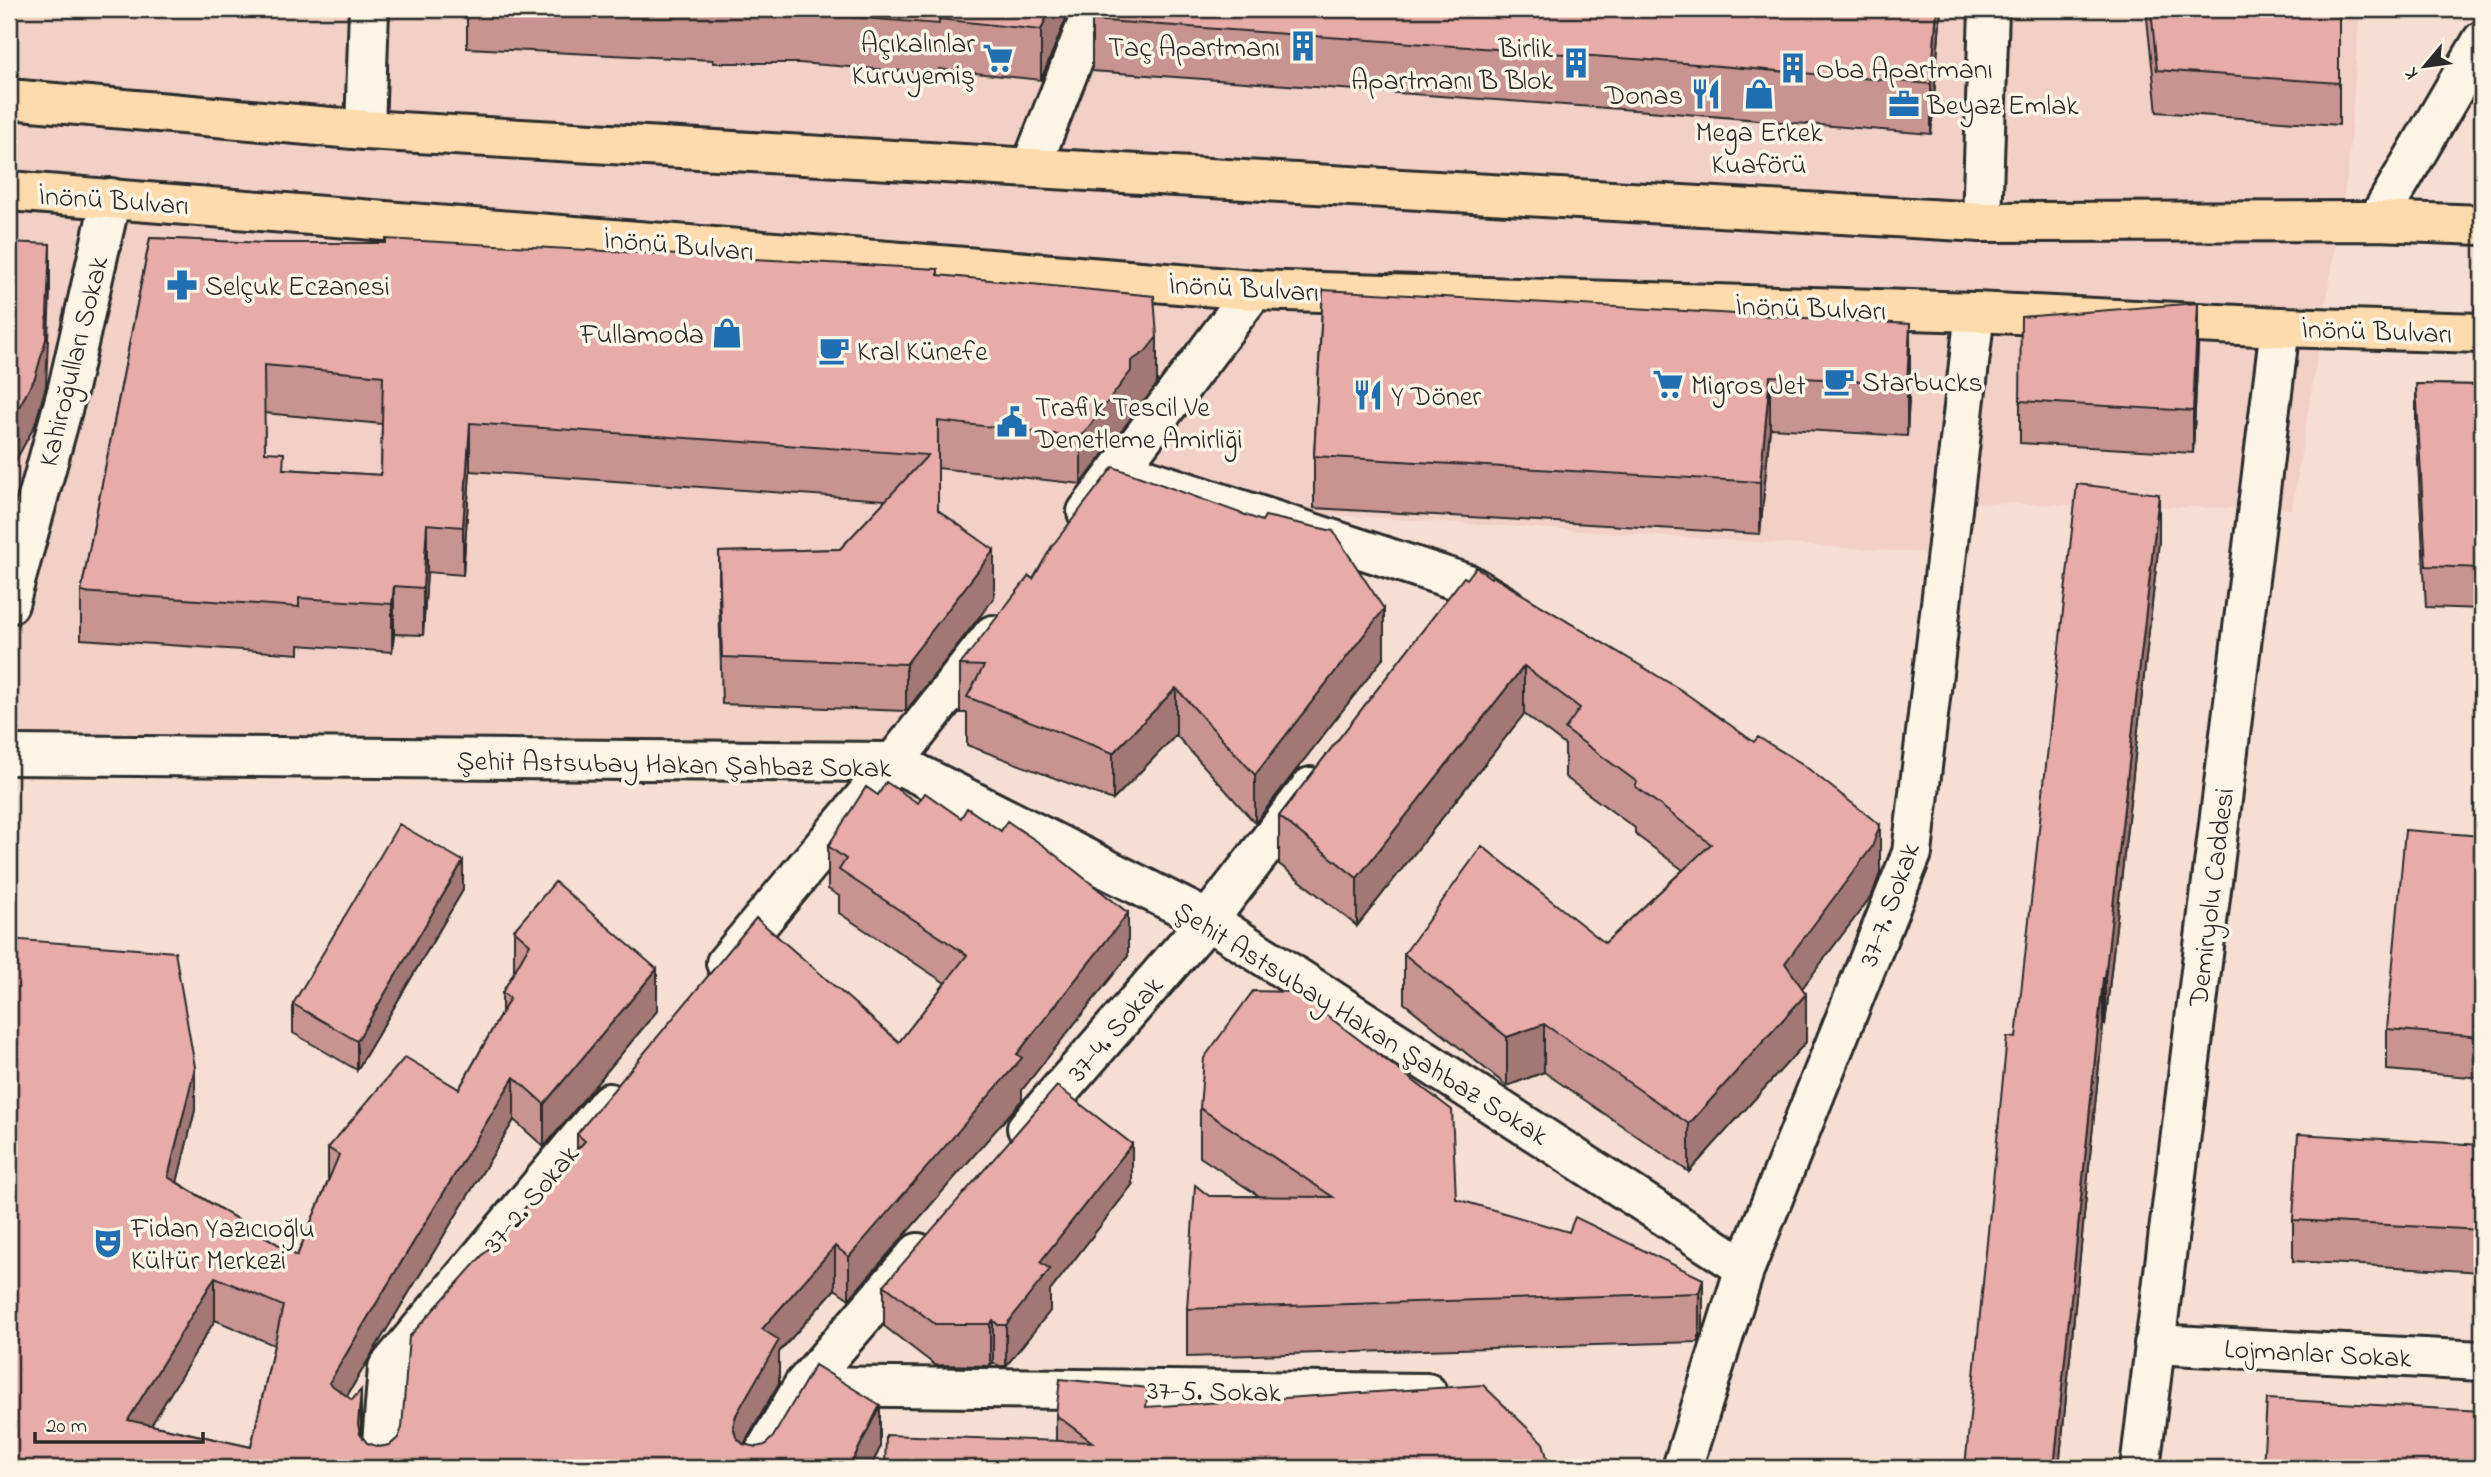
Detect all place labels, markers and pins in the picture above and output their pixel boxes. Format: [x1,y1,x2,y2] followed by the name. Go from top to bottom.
[852,25,975,98] place label: Açıkalınlar Kuruyemiş
[1108,29,1280,70] place label: Taç Apartmanı
[1286,29,1320,63] building icon: Taç Apartmanı
[1351,30,1554,103] place label: Birlik Apartmanı B Blok
[981,41,1015,75] supermarket icon: Açıkalınlar Kuruyemiş
[1559,46,1593,80] building icon: Birlik Apartmanı B Blok
[1776,51,1810,85] building icon: Oba Apartmanı
[1816,51,1993,92] place label: Oba Apartmanı
[1604,77,1683,118] place label: Donas
[1689,77,1723,111] restaurant icon: Donas
[1742,77,1776,111] shop icon: Mega Erkek Kuaförü
[1887,87,1921,121] office icon: Beyaz Emlak
[1926,87,2079,128] place label: Beyaz Emlak
[1696,114,1823,187] place label: Mega Erkek Kuaförü
[165,268,199,302] pharmacy icon: Selçuk Eczanesi
[205,268,390,309] place label: Selçuk Eczanesi
[579,316,704,357] place label: Fullamoda
[710,316,744,350] shop icon: Fullamoda
[817,333,851,367] cafe icon: Kral Künefe
[857,333,988,374] place label: Kral Künefe
[1822,364,1856,398] cafe icon: Starbucks
[1862,364,1983,405] place label: Starbucks
[1651,367,1685,401] supermarket icon: Migros Jet
[1691,367,1806,408] place label: Migros Jet
[1351,378,1385,412] restaurant icon: Y Döner
[1391,378,1481,419] place label: Y Döner
[1034,389,1242,462] place label: Trafik Tescil Ve Denetleme Amirliği
[995,405,1029,439] public building icon: Trafik Tescil Ve Denetleme Amirliği
[130,1210,315,1283] place label: Fidan Yazıcıoğlu Kültür Merkezi
[91,1226,125,1260] theatre icon: Fidan Yazıcıoğlu Kültür Merkezi

